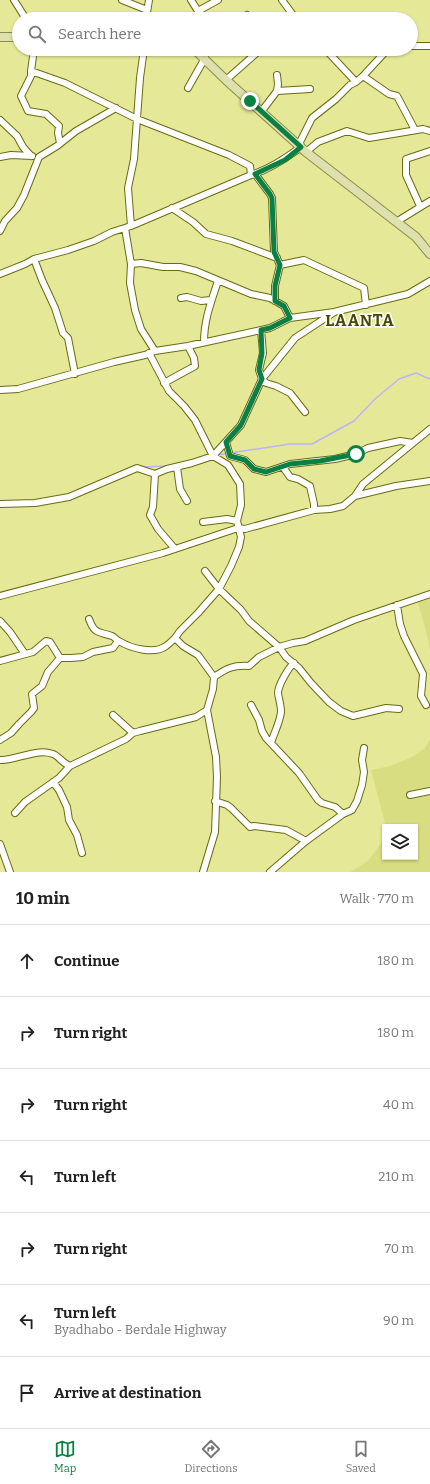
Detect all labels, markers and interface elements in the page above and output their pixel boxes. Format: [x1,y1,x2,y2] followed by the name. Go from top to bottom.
[12,12,418,56] search box
[26,23,48,45] icon: search
[58,25,141,43] text: Search here
[241,92,259,110] route end
[325,311,395,330] district label: LAANTA
[347,445,365,463] route start
[382,824,418,860] map controls
[382,824,418,860] button: layers
[16,888,70,909] text: 10 min
[339,891,414,906] text: Walk · 770 m
[16,950,38,972] icon: ahead
[54,952,120,970] text: Continue
[378,953,414,968] text: 180 m
[16,1022,38,1044] icon: right
[54,1024,127,1042] text: Turn right
[378,1025,414,1040] text: 180 m
[16,1094,38,1116] icon: right
[54,1096,127,1114] text: Turn right
[383,1097,414,1112] text: 40 m
[16,1166,38,1188] icon: left
[54,1168,116,1186] text: Turn left
[378,1169,414,1184] text: 210 m
[16,1238,38,1260] icon: right
[54,1240,127,1258] text: Turn right
[384,1241,414,1256] text: 70 m
[54,1304,116,1322] text: Turn left
[16,1310,38,1332] icon: left
[383,1313,414,1328] text: 90 m
[54,1322,227,1337] text: Byadhabo - Berdale Highway
[16,1382,38,1404] icon: arrive
[54,1384,201,1402] text: Arrive at destination
[54,1438,76,1475] tab: Map
[185,1438,237,1475] tab: Directions
[346,1438,376,1475] tab: Saved

